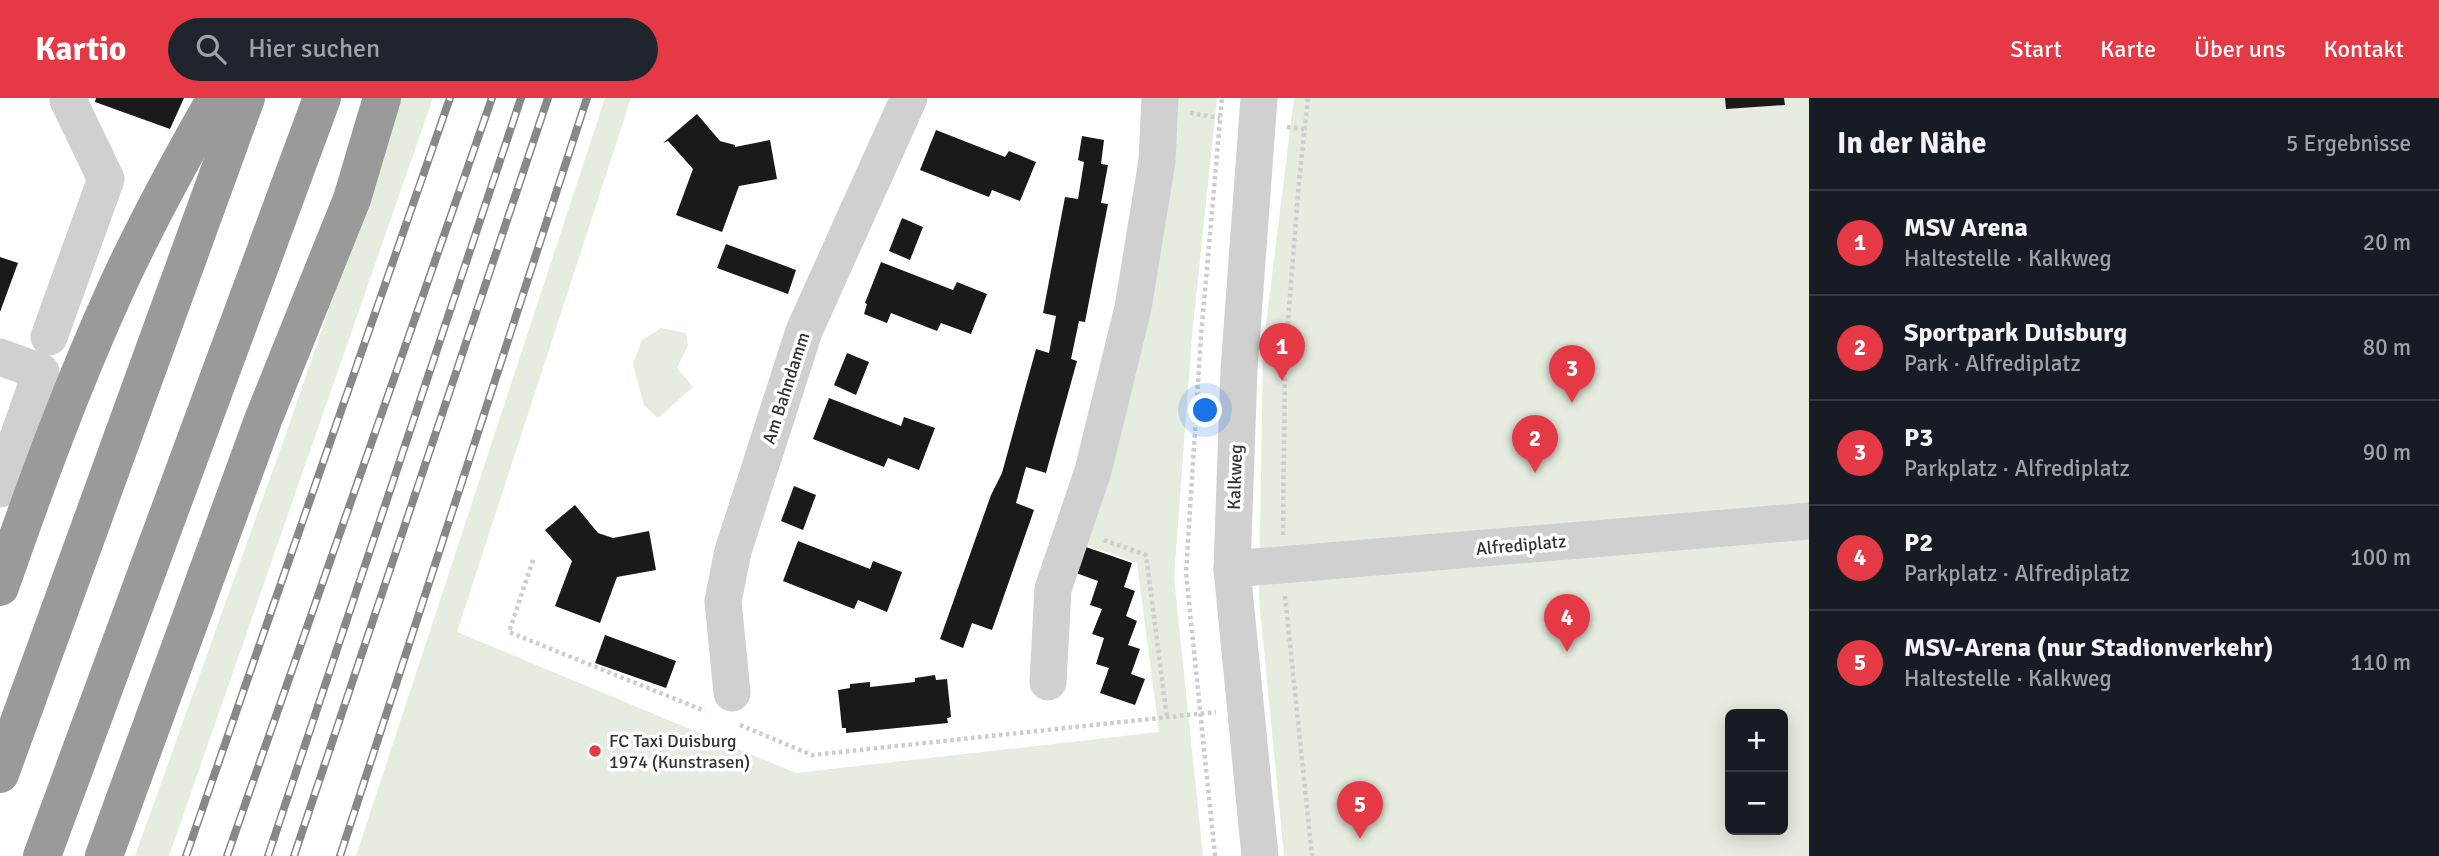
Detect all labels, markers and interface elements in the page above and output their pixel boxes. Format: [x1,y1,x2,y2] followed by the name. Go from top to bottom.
[168,18,658,81] search box
[35,29,126,70] text: Kartio
[192,30,230,68] icon: search
[248,33,380,65] text: Hier suchen
[2010,34,2062,64] text: Start
[2100,34,2156,64] text: Karte
[2194,34,2286,64] text: Über uns
[2324,34,2404,64] text: Kontakt
[1837,125,1986,162] text: In der Nähe
[2286,129,2411,158] text: 5 Ergebnisse
[1904,212,2028,244] text: MSV Arena
[1854,228,1866,257] text: 1
[2363,228,2411,257] text: 20 m
[1904,244,2112,273] text: Haltestelle · Kalkweg
[1904,317,2127,349] text: Sportpark Duisburg
[1259,323,1305,381] pin: 1
[758,329,814,447] street label: Am Bahndamm
[1854,333,1866,362] text: 2
[2363,333,2411,362] text: 80 m
[1549,345,1595,403] pin: 3
[1904,349,2081,378] text: Park · Alfrediplatz
[1188,393,1222,427] your location
[1512,415,1558,473] pin: 2
[1904,422,1933,454] text: P3
[1854,438,1866,467] text: 3
[2363,438,2411,467] text: 90 m
[1223,444,1247,510] street label: Kalkweg
[1904,454,2130,483] text: Parkplatz · Alfrediplatz
[1904,527,1933,559] text: P2
[1475,530,1567,560] street label: Alfrediplatz
[1854,543,1866,572] text: 4
[2350,543,2411,572] text: 100 m
[1904,559,2130,588] text: Parkplatz · Alfrediplatz
[1544,594,1590,652] pin: 4
[1904,632,2274,664] text: MSV-Arena (nur Stadionverkehr)
[1854,648,1866,677] text: 5
[2350,648,2411,677] text: 110 m
[1904,664,2112,693] text: Haltestelle · Kalkweg
[1725,709,1788,835] map controls
[1725,709,1788,772] button: +
[609,730,750,773] place label: FC Taxi Duisburg 1974 (Kunstrasen)
[587,743,603,759] marker: FC Taxi Duisburg 1974 (Kunstrasen)
[1725,772,1788,835] button: −
[1337,781,1383,839] pin: 5

